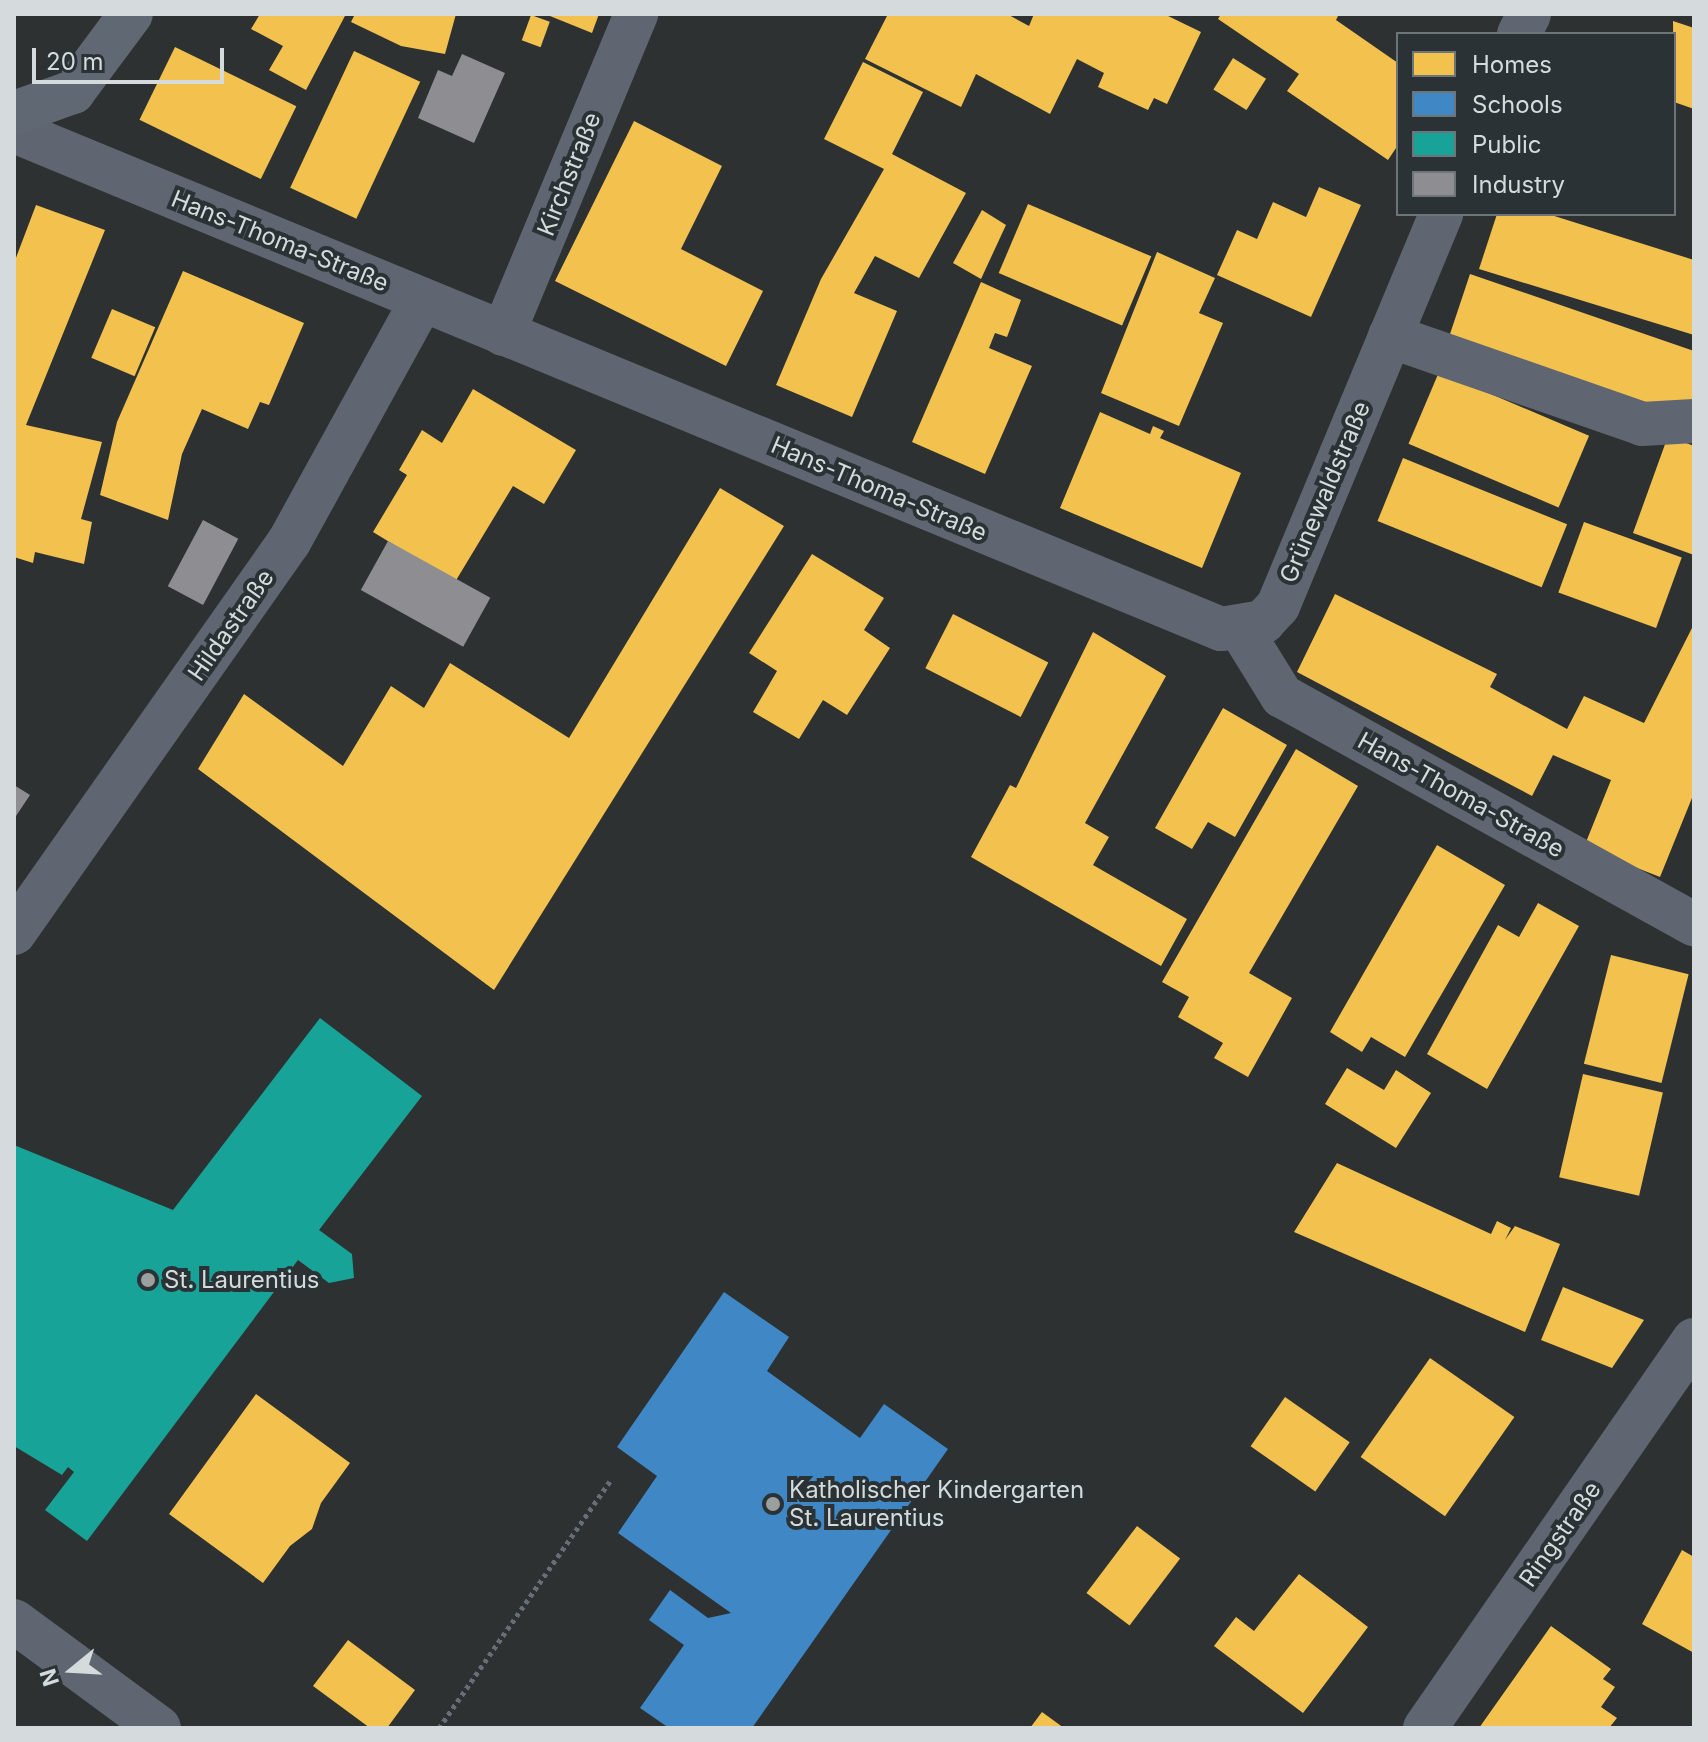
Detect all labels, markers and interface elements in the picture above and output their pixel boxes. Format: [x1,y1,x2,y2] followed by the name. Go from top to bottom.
[36,32,228,82] scale bar
[1396,32,1676,216] legend
[46,47,104,76] text: 20 m
[1472,50,1552,79] text: Homes
[1472,90,1563,119] text: Schools
[531,108,607,240] street label: Kirchstraße
[1472,130,1542,159] text: Public
[1472,170,1565,199] text: Industry
[167,184,393,298] street label: Hans-Thoma-Straße
[1274,397,1376,587] street label: Grünewaldstraße
[767,431,991,547] street label: Hans-Thoma-Straße
[182,564,280,686] street label: Hildastraße
[1353,726,1569,864] street label: Hans-Thoma-Straße
[164,1266,319,1294] place label: St. Laurentius
[139,1271,157,1289] marker: St. Laurentius
[789,1476,1084,1532] place label: Katholischer Kindergarten St. Laurentius
[1513,1476,1607,1592] street label: Ringstraße
[764,1495,782,1513] marker: Katholischer Kindergarten St. Laurentius
[32,1630,112,1710] north arrow
[34,1665,64,1689] text: N

